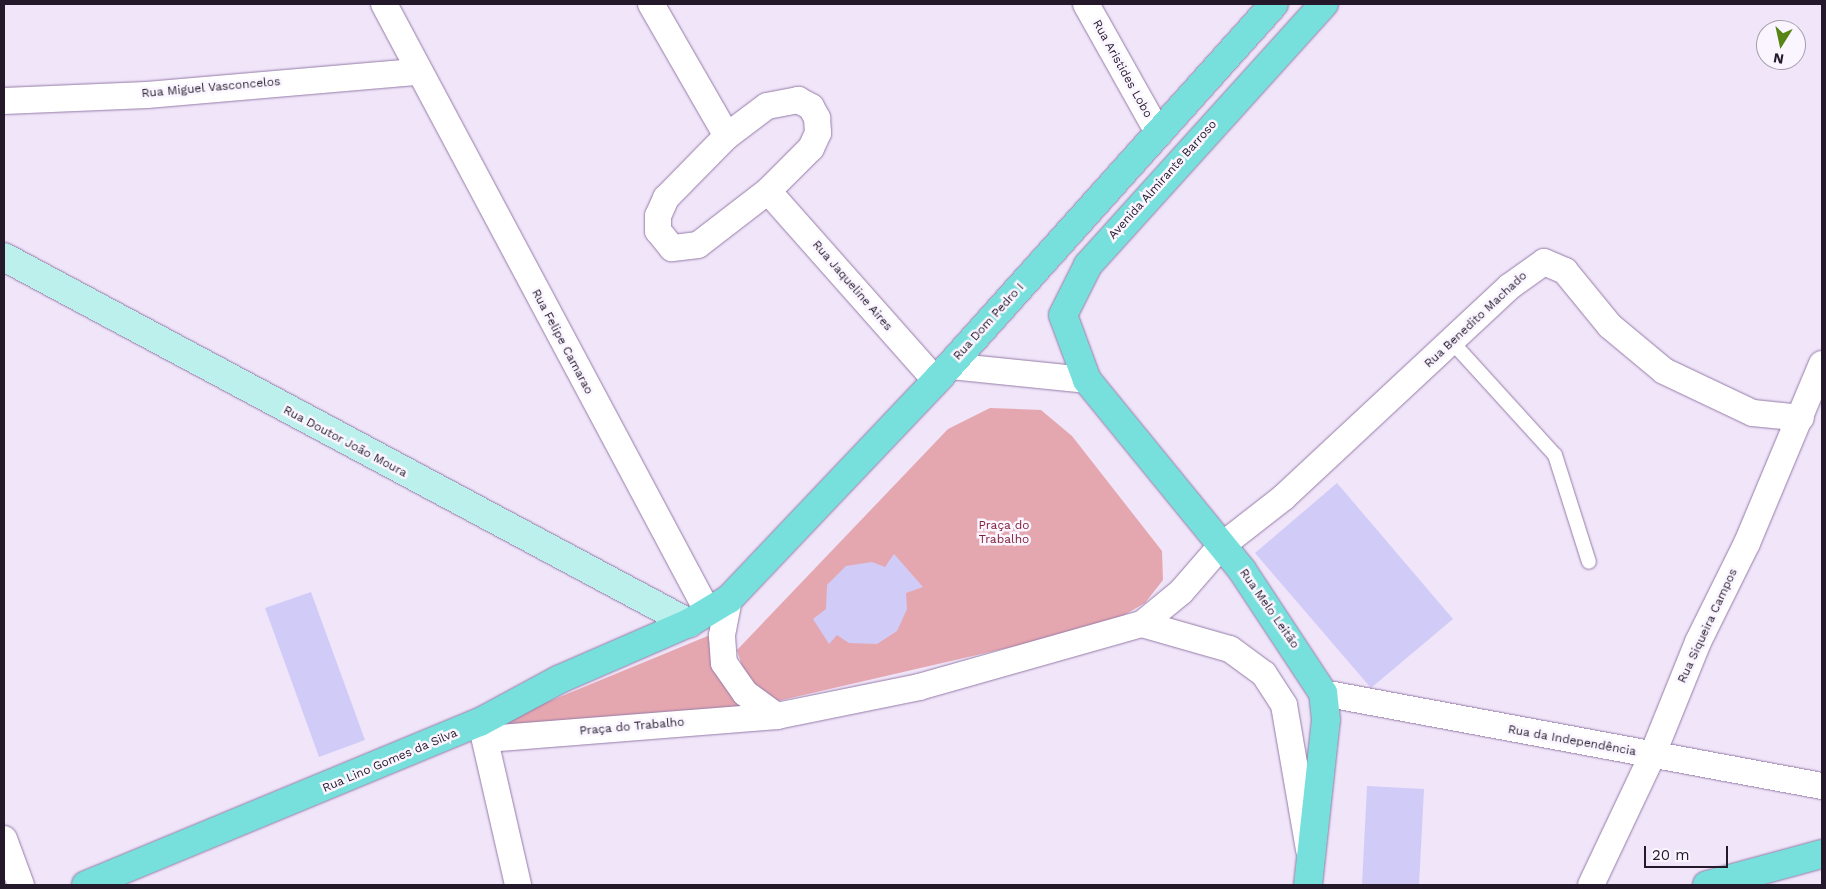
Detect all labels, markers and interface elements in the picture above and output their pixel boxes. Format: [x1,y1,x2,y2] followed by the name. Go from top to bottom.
[1089,17,1155,121] street label: Rua Aristides Lobo
[1756,20,1806,70] north arrow
[1772,50,1785,68] text: N
[140,75,282,101] street label: Rua Miguel Vasconcelos
[1106,117,1220,243] street label: Avenida Almirante Barroso
[809,238,895,334] street label: Rua Jaqueline Aires
[1422,269,1530,371] street label: Rua Benedito Machado
[951,280,1027,364] street label: Rua Dom Pedro I
[528,287,596,397] street label: Rua Felipe Camarao
[280,403,410,481] street label: Rua Doutor João Moura
[978,519,1030,547] park label: Praça do Trabalho
[1236,566,1302,652] street label: Rua Melo Leitão
[1675,566,1741,686] street label: Rua Siqueira Campos
[579,715,685,739] street label: Praça do Trabalho
[1507,723,1637,759] street label: Rua da Independência
[320,726,460,796] street label: Rua Lino Gomes da Silva
[1646,836,1730,868] scale bar
[1652,846,1690,864] text: 20 m

